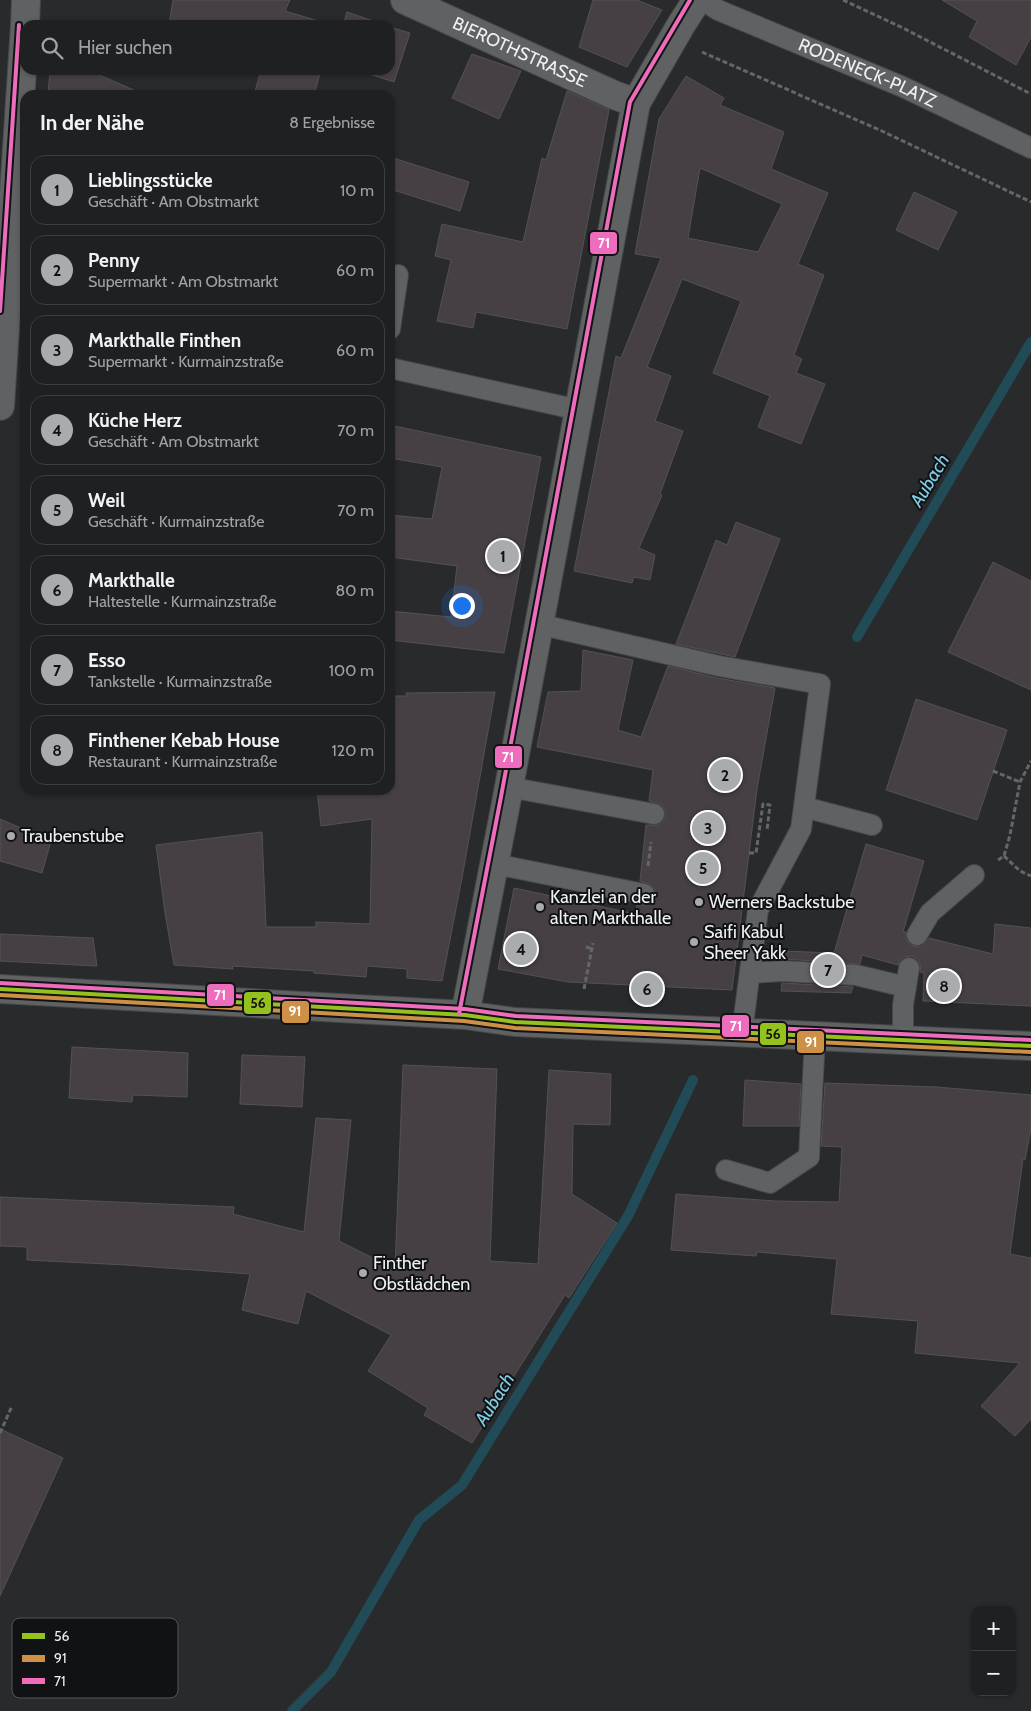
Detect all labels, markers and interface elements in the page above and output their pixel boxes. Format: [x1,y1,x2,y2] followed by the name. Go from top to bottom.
[449,12,590,92] street label: BIEROTHSTRASSE
[20,20,395,75] search box
[38,34,66,62] icon: search
[795,34,940,112] street label: RODENECK-PLATZ
[78,36,172,59] text: Hier suchen
[40,110,144,135] text: In der Nähe
[289,113,375,132] text: 8 Ergebnisse
[88,169,213,192] text: Lieblingsstücke
[54,181,60,200] text: 1
[340,181,374,200] text: 10 m
[88,192,259,211] text: Geschäft · Am Obstmarkt
[589,231,618,255] line badge: 71
[598,234,610,252] text: 71
[88,249,140,272] text: Penny
[53,261,61,280] text: 2
[336,261,374,280] text: 60 m
[88,272,278,291] text: Supermarkt · Am Obstmarkt
[88,329,241,352] text: Markthalle Finthen
[53,341,61,360] text: 3
[336,341,374,360] text: 60 m
[88,352,284,371] text: Supermarkt · Kurmainzstraße
[88,409,182,432] text: Küche Herz
[52,421,62,440] text: 4
[337,421,374,440] text: 70 m
[88,432,259,451] text: Geschäft · Am Obstmarkt
[904,450,954,512] water label: Aubach
[88,489,125,512] text: Weil
[53,501,61,520] text: 5
[337,501,374,520] text: 70 m
[88,512,264,531] text: Geschäft · Kurmainzstraße
[487,537,519,575] pin: 1
[88,569,175,592] text: Markthalle
[53,581,62,600] text: 6
[336,581,374,600] text: 80 m
[88,592,277,611] text: Haltestelle · Kurmainzstraße
[449,593,475,619] your location
[88,649,126,672] text: Esso
[53,661,61,680] text: 7
[329,661,374,680] text: 100 m
[88,672,272,691] text: Tankstelle · Kurmainzstraße
[88,729,280,752] text: Finthener Kebab House
[52,741,62,760] text: 8
[332,741,374,760] text: 120 m
[494,745,523,769] line badge: 71
[502,748,514,766] text: 71
[88,752,277,771] text: Restaurant · Kurmainzstraße
[709,756,741,794] pin: 2
[692,809,724,847] pin: 3
[21,825,124,847] place label: Traubenstube
[5,830,17,842] marker: Traubenstube
[687,849,719,887] pin: 5
[550,886,671,929] place label: Kanzlei an der alten Markthalle
[709,891,854,913] place label: Werners Backstube
[693,896,705,908] marker: Werners Backstube
[534,901,546,913] marker: Kanzlei an der alten Markthalle
[704,921,787,964] place label: Saifi Kabul Sheer Yakk
[505,930,537,968] pin: 4
[688,936,700,948] marker: Saifi Kabul Sheer Yakk
[812,951,844,989] pin: 7
[928,967,960,1005] pin: 8
[631,970,663,1008] pin: 6
[206,983,235,1007] line badge: 71
[214,986,226,1004] text: 71
[243,991,272,1015] line badge: 56
[250,994,266,1012] text: 56
[281,1000,310,1024] line badge: 91
[288,1002,302,1020] text: 91
[721,1014,750,1038] line badge: 71
[730,1017,742,1035] text: 71
[759,1022,787,1046] line badge: 56
[765,1025,781,1043] text: 56
[796,1030,825,1054] line badge: 91
[804,1033,818,1051] text: 91
[373,1252,470,1295] place label: Finther Obstlädchen
[357,1267,369,1279] marker: Finther Obstlädchen
[469,1369,519,1431] water label: Aubach
[971,1606,1016,1696] map controls
[971,1606,1016,1651] button: +
[12,1618,178,1698] legend
[54,1627,70,1645] text: 56
[54,1649,67,1667] text: 91
[971,1651,1016,1696] button: −
[54,1672,66,1690] text: 71

